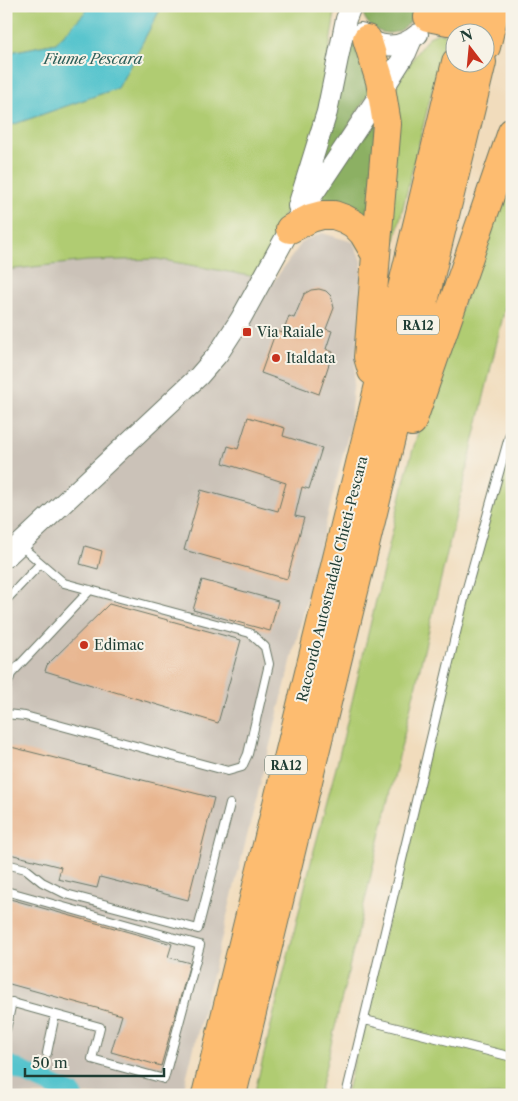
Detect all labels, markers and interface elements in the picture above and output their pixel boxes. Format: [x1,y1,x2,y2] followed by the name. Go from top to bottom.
[446,22,496,72] north arrow
[458,25,475,46] text: N
[43,49,143,68] water label: Fiume Pescara
[397,316,439,334] road number: RA12
[256,323,324,341] place label: Via Raiale
[241,326,253,338] marker: Via Raiale
[286,349,336,367] place label: Italdata
[270,352,282,364] marker: Italdata
[293,454,371,704] street label: Raccordo Autostradale Chieti-Pescara
[94,636,144,654] place label: Edimac
[78,639,90,651] marker: Edimac
[265,756,307,774] road number: RA12
[25,1046,164,1078] scale bar
[32,1053,68,1072] text: 50 m

